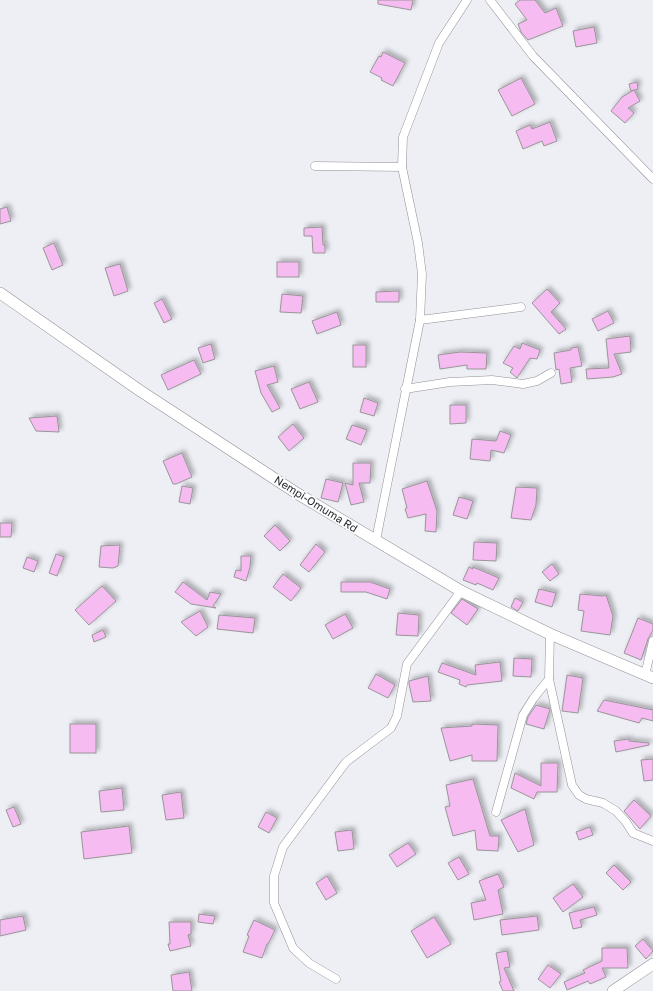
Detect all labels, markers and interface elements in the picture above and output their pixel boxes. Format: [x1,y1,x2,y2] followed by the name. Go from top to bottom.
[272,473,360,534] street label: Nempi-Omuma Rd

